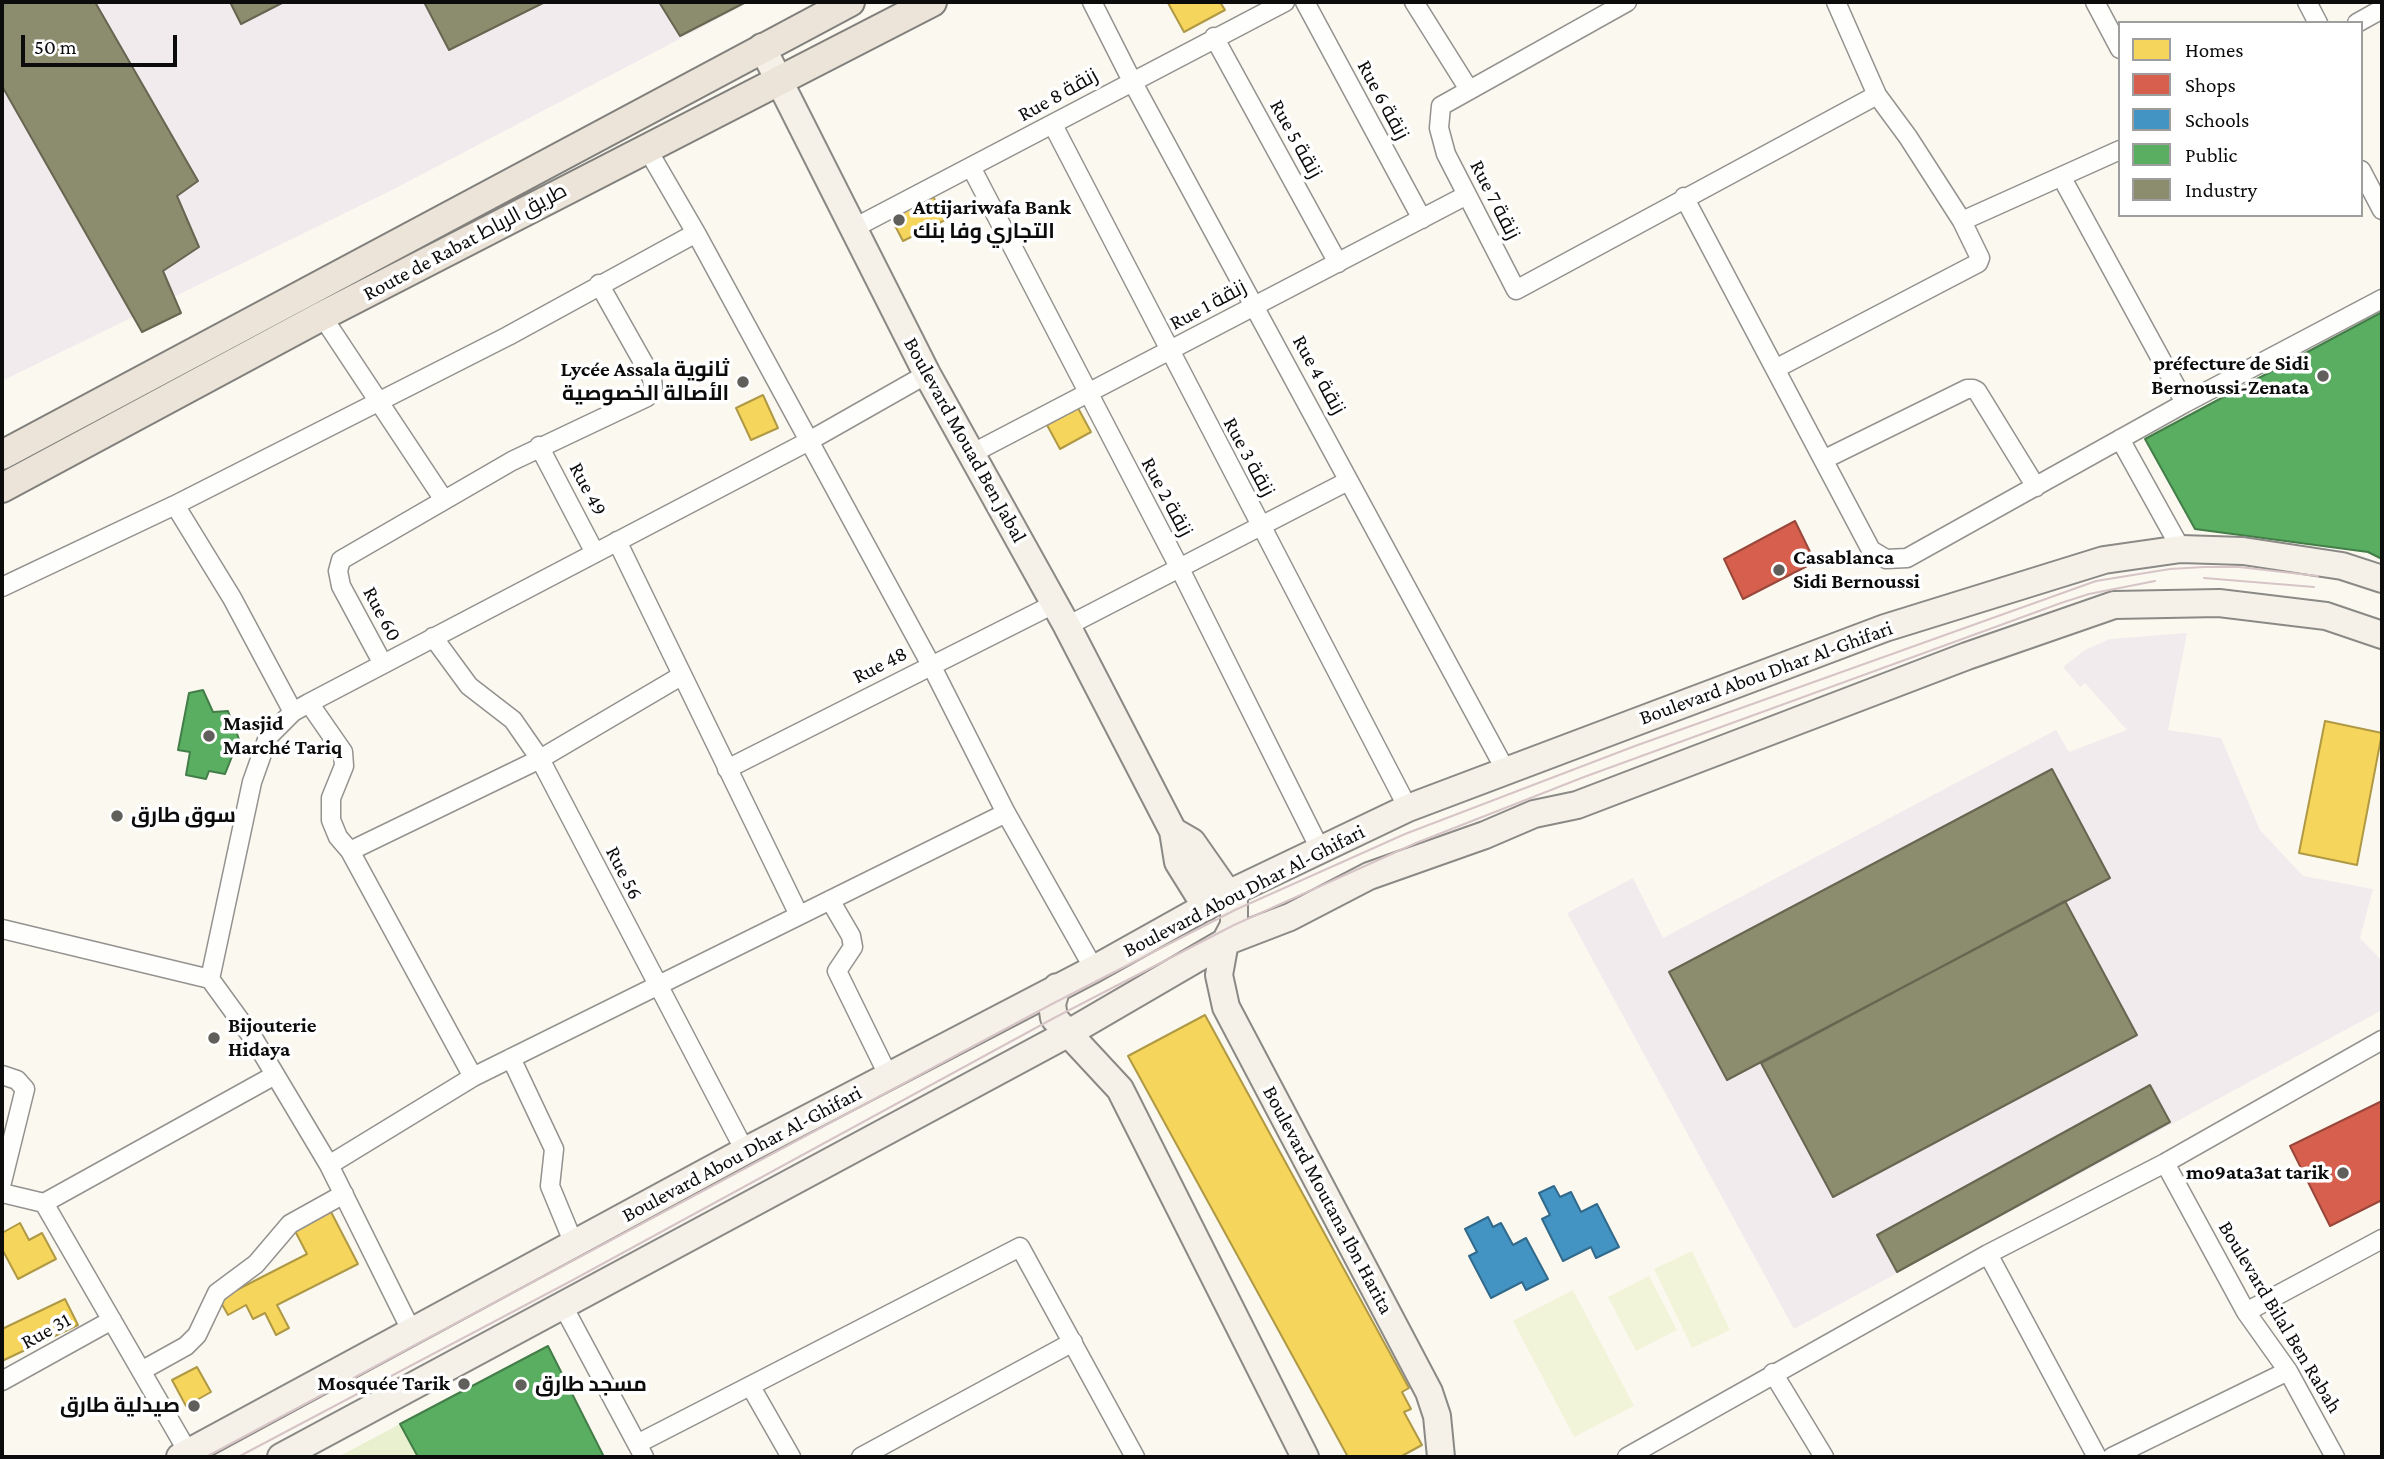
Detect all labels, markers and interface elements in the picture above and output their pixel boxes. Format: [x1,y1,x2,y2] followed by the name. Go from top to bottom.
[24,21,180,65] scale bar
[2118,21,2363,217] legend
[34,35,77,59] text: 50 m
[2185,38,2244,62] text: Homes
[1351,56,1415,144] street label: Rue 6 زنقة
[1014,63,1102,127] street label: Rue 8 زنقة
[2185,73,2236,97] text: Shops
[1264,95,1328,183] street label: Rue 5 زنقة
[2185,108,2249,132] text: Schools
[2185,143,2237,167] text: Public
[1464,156,1526,244] street label: Rue 7 زنقة
[359,178,571,306] street label: Route de Rabat طريق الرباط
[2185,178,2257,202] text: Industry
[913,195,1071,245] place label: Attijariwafa Bank التجاري وفا بنك
[891,212,907,228] marker: Attijariwafa Bank التجاري وفا بنك
[1165,274,1251,336] street label: Rue 1 زنقة
[1287,331,1351,419] street label: Rue 4 زنقة
[898,333,1032,547] street label: Boulevard Mouad Ben Jabal
[2151,351,2309,401] place label: préfecture de Sidi Bernoussi-Zenata
[560,357,729,407] place label: Lycée Assala ثانوية الأصالة الخصوصية
[2315,368,2331,384] marker: préfecture de Sidi Bernoussi-Zenata
[735,374,751,390] marker: Lycée Assala ثانوية الأصالة الخصوصية
[1218,413,1280,501] street label: Rue 3 زنقة
[1136,453,1198,541] street label: Rue 2 زنقة
[564,458,612,520] street label: Rue 49
[1793,545,1920,595] place label: Casablanca Sidi Bernoussi
[1771,562,1787,578] marker: Casablanca Sidi Bernoussi
[357,582,407,646] street label: Rue 60
[1636,615,1896,731] street label: Boulevard Abou Dhar Al-Ghifari
[849,641,911,689] street label: Rue 48
[223,711,342,761] place label: Masjid Marché Tariq
[201,728,217,744] marker: Masjid Marché Tariq
[131,803,236,829] place label: سوق طارق
[109,808,125,824] marker: سوق طارق
[1119,819,1369,963] street label: Boulevard Abou Dhar Al-Ghifari
[600,842,648,904] street label: Rue 56
[228,1013,317,1063] place label: Bijouterie Hidaya
[206,1030,222,1046] marker: Bijouterie Hidaya
[618,1080,866,1228] street label: Boulevard Abou Dhar Al-Ghifari
[1257,1082,1399,1318] street label: Boulevard Moutana Ibn Harita
[2186,1160,2329,1186] place label: mo9ata3at tarik
[2335,1165,2351,1181] marker: mo9ata3at tarik
[2213,1216,2347,1418] street label: Boulevard Bilal Ben Rabah
[17,1307,75,1355] street label: Rue 31
[318,1371,450,1397] place label: Mosquée Tarik
[535,1372,647,1398] place label: مسجد طارق
[456,1376,472,1392] marker: Mosquée Tarik
[513,1377,529,1393] marker: مسجد طارق
[60,1393,180,1419] place label: صيدلية طارق
[186,1398,202,1414] marker: صيدلية طارق

